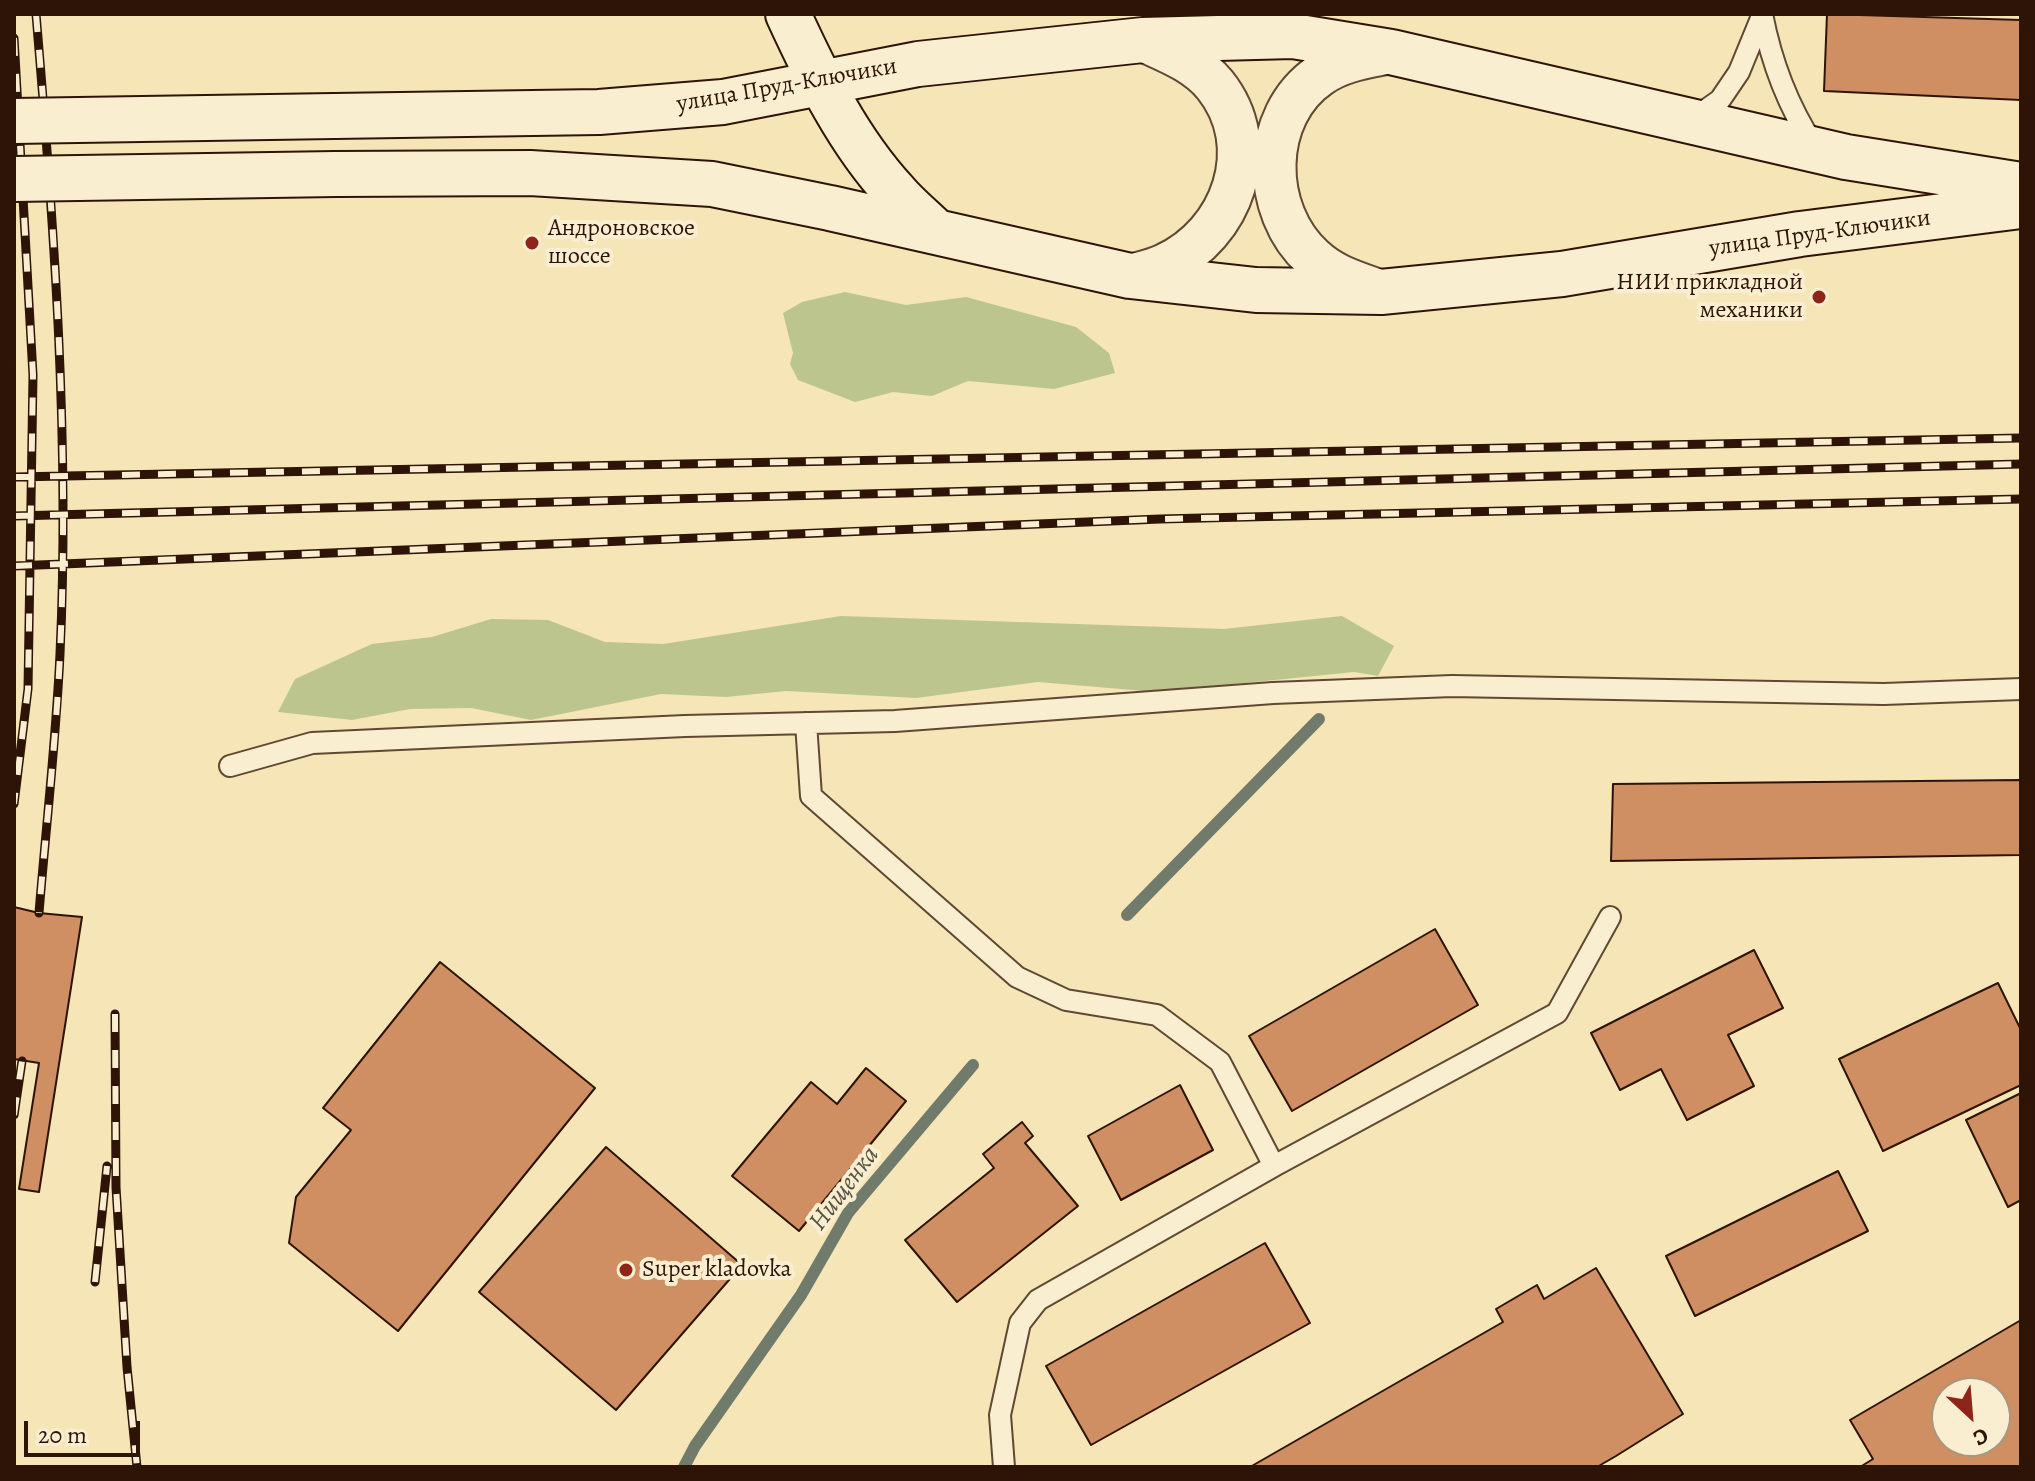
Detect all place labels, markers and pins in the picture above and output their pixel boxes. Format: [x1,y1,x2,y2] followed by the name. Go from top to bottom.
[548,215,695,271] place label: Андроновское шоссе
[523,234,541,252] marker: Андроновское шоссе
[1616,269,1803,325] place label: НИИ прикладной механики
[1810,288,1828,306] marker: НИИ прикладной механики
[642,1256,792,1284] place label: Super kladovka
[617,1261,635,1279] marker: Super kladovka

